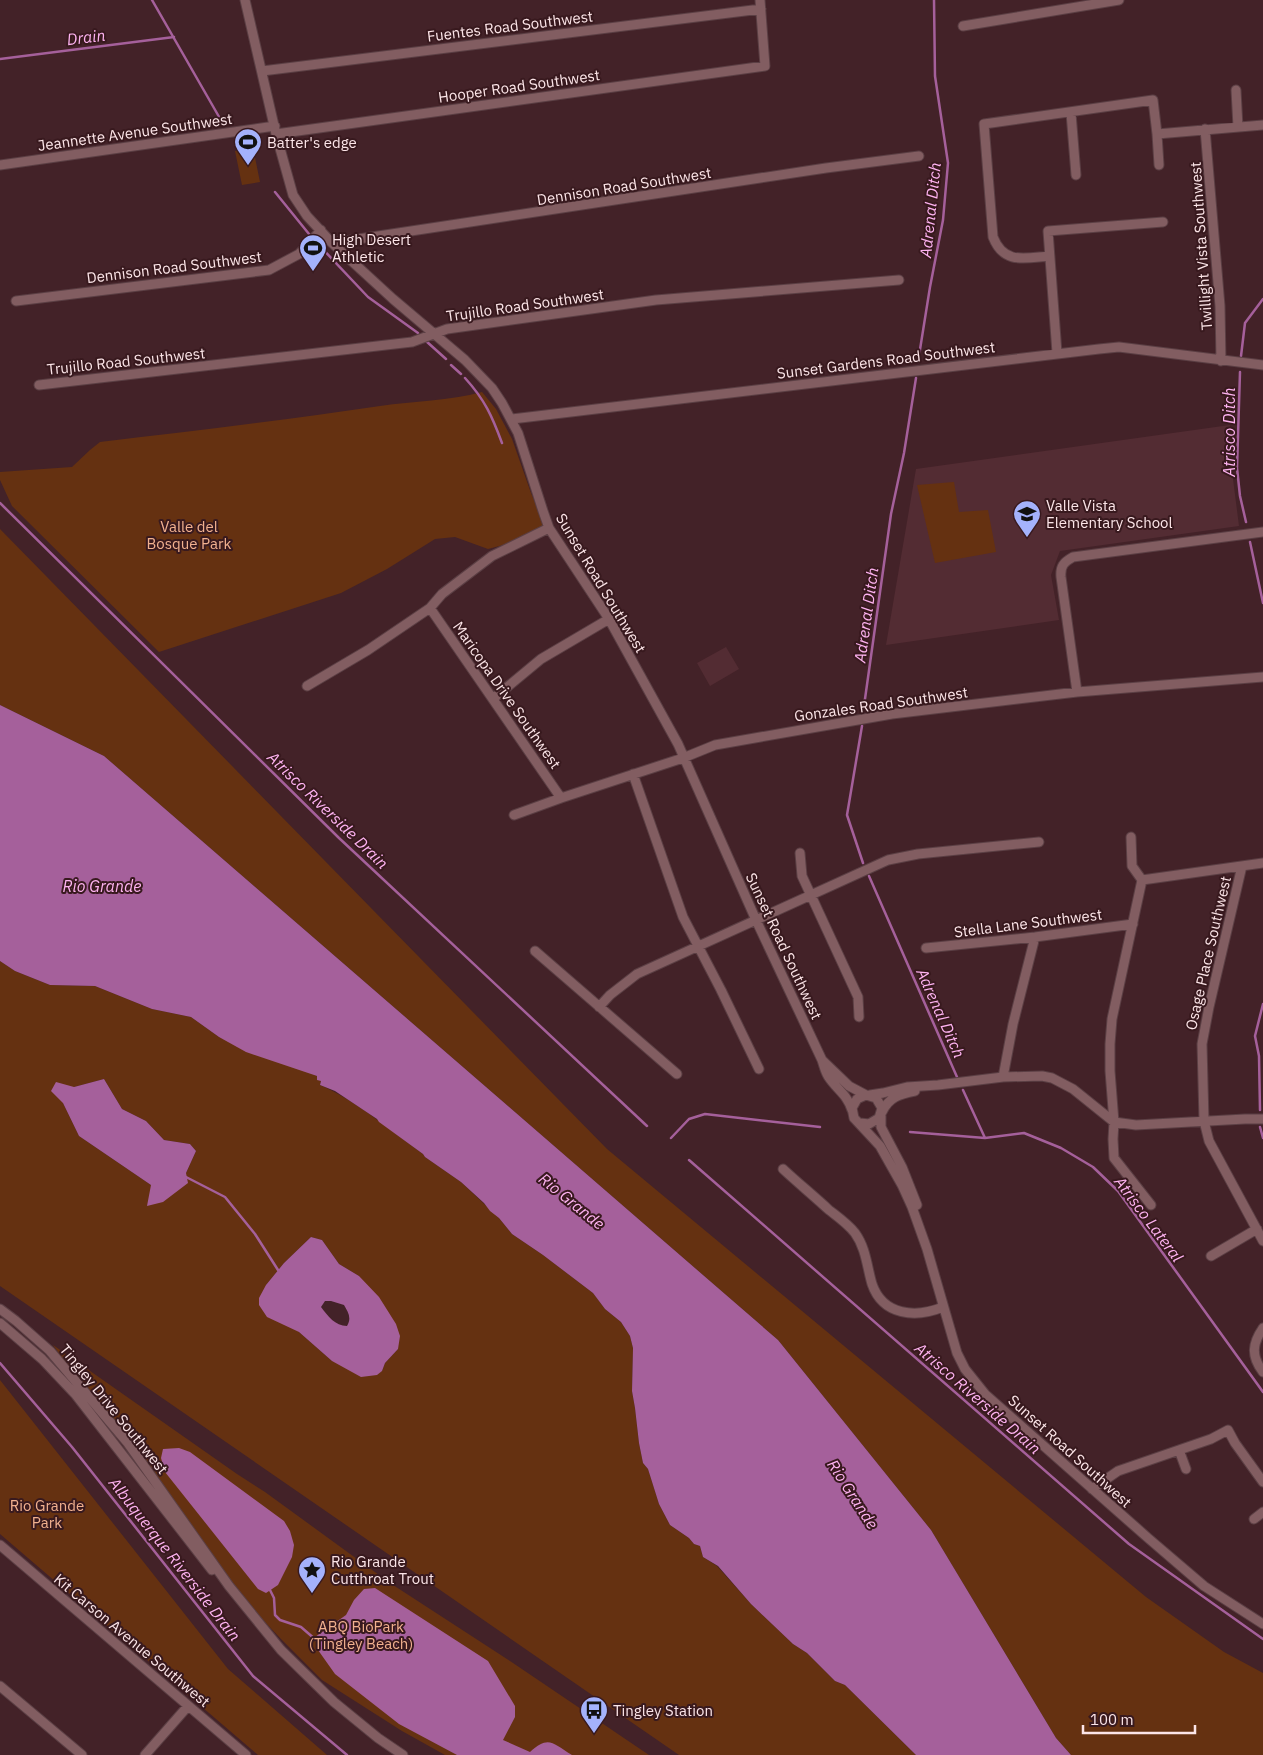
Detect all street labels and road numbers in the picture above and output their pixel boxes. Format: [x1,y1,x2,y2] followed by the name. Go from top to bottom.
[426,6,594,46] street label: Fuentes Road Southwest
[437,65,601,107] street label: Hooper Road Southwest
[36,109,234,155] street label: Jeannette Avenue Southwest
[1186,161,1216,331] street label: Twillight Vista Southwest
[535,163,713,209] street label: Dennison Road Southwest
[85,247,263,287] street label: Dennison Road Southwest
[445,285,605,325] street label: Trujillo Road Southwest
[776,337,996,383] street label: Sunset Gardens Road Southwest
[46,343,206,379] street label: Trujillo Road Southwest
[552,510,650,656] street label: Sunset Road Southwest
[449,618,565,772] street label: Maricopa Drive Southwest
[793,682,969,726] street label: Gonzales Road Southwest
[742,870,826,1022] street label: Sunset Road Southwest
[1181,874,1235,1032] street label: Osage Place Southwest
[953,904,1103,942] street label: Stella Lane Southwest
[56,1340,172,1478] street label: Tingley Drive Southwest
[1004,1391,1136,1511] street label: Sunset Road Southwest
[50,1569,214,1711] street label: Kit Carson Avenue Southwest

